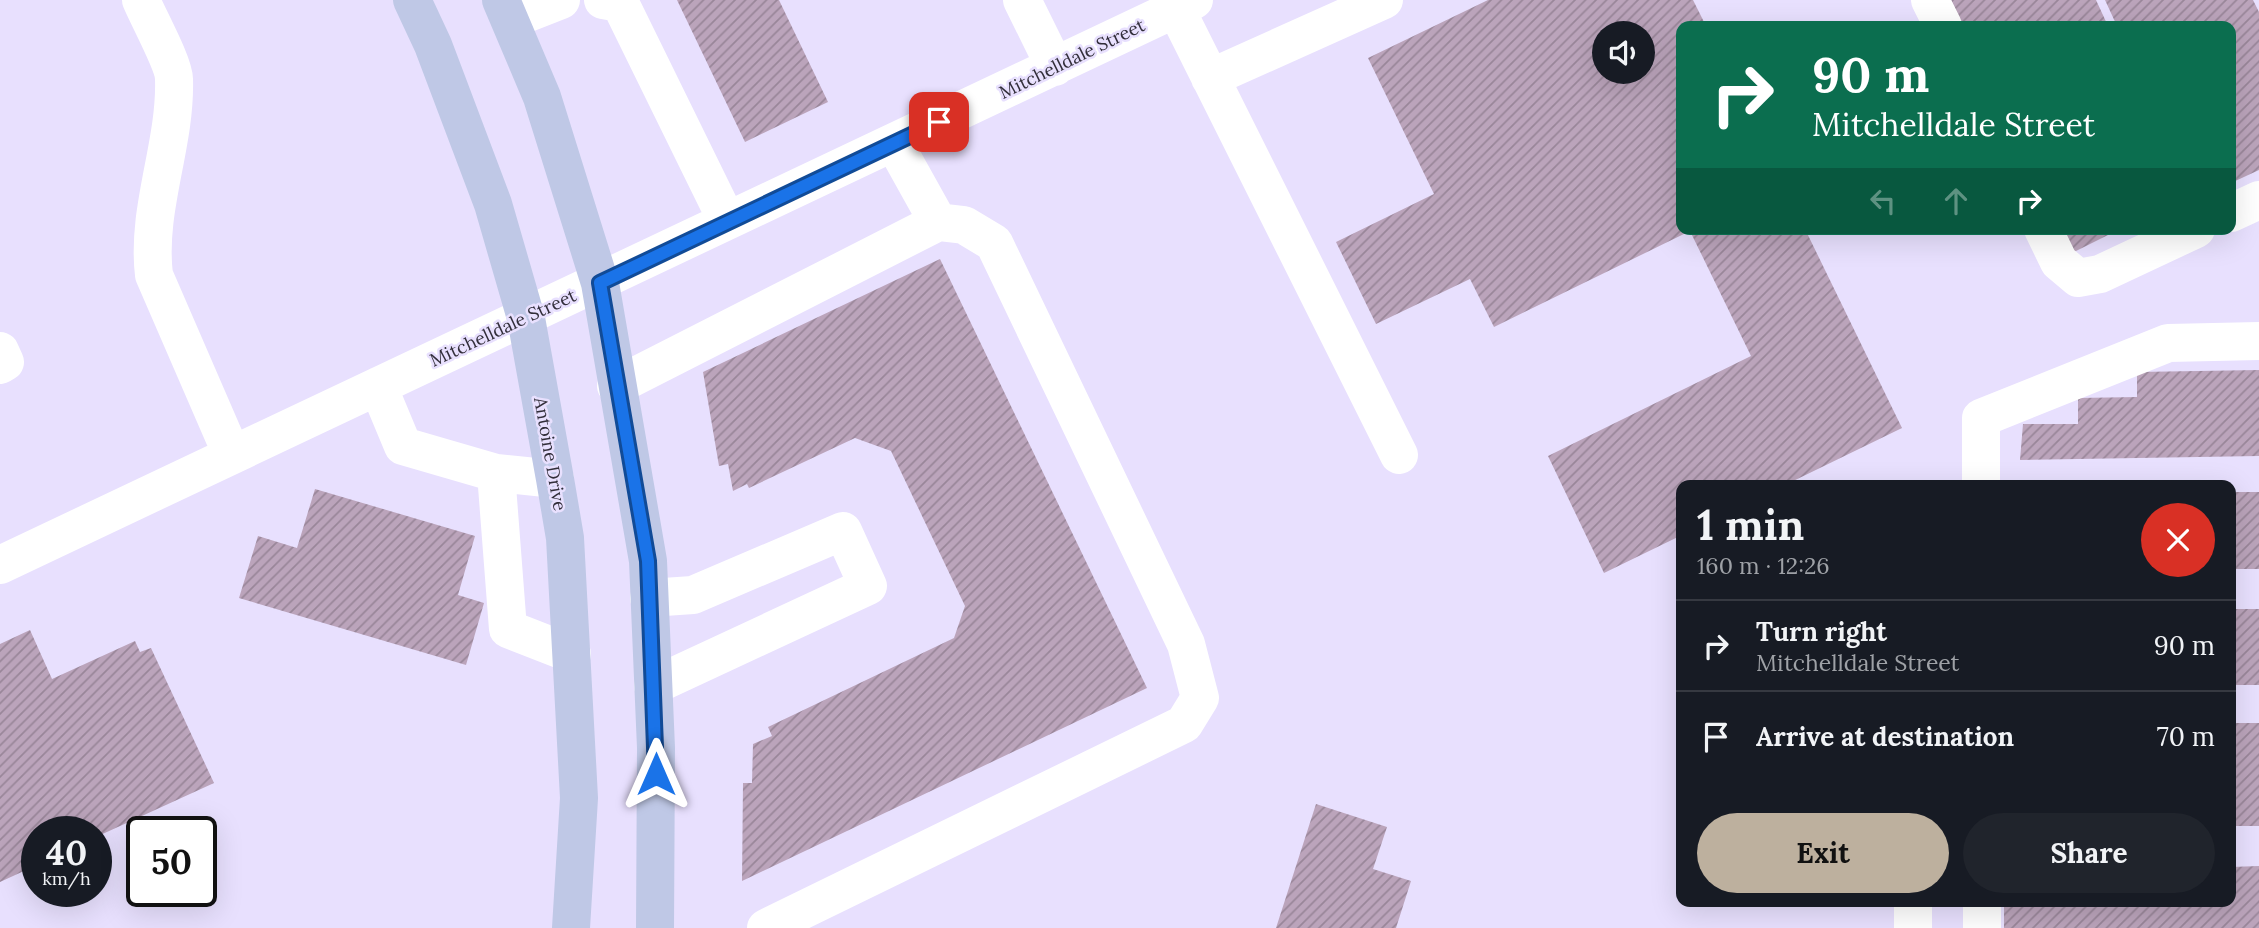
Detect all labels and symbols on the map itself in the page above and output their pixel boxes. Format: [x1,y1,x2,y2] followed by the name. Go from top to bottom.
[995,13,1148,104] street label: Mitchelldale Street
[909,92,969,152] pin
[426,283,580,372] street label: Mitchelldale Street
[529,394,572,513] street label: Antoine Drive
[619,737,693,811] position arrow
[126,816,217,907] speed limit sign: 50

